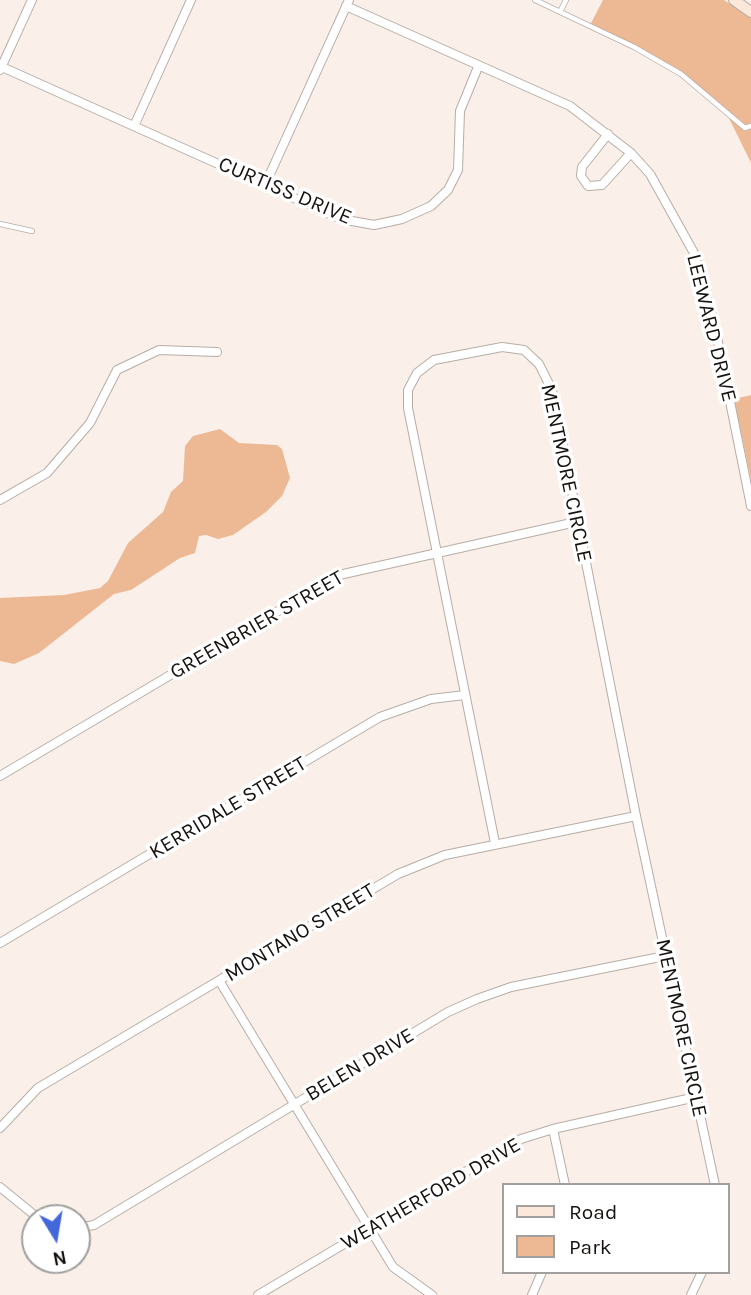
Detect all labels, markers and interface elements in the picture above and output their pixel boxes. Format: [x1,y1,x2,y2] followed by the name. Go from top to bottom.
[215,152,355,230] street label: CURTISS DRIVE
[680,251,742,405] street label: LEEWARD DRIVE
[535,382,597,564] street label: MENTMORE CIRCLE
[166,565,348,685] street label: GREENBRIER STREET
[145,751,311,865] street label: KERRIDALE STREET
[220,878,380,988] street label: MONTANO STREET
[650,937,712,1119] street label: MENTMORE CIRCLE
[301,1023,419,1107] street label: BELEN DRIVE
[337,1132,525,1256] street label: WEATHERFORD DRIVE
[503,1183,730,1274] legend
[569,1200,617,1224] text: Road
[21,1204,91,1274] north arrow
[569,1235,612,1259] text: Park
[51,1246,68,1270] text: N

